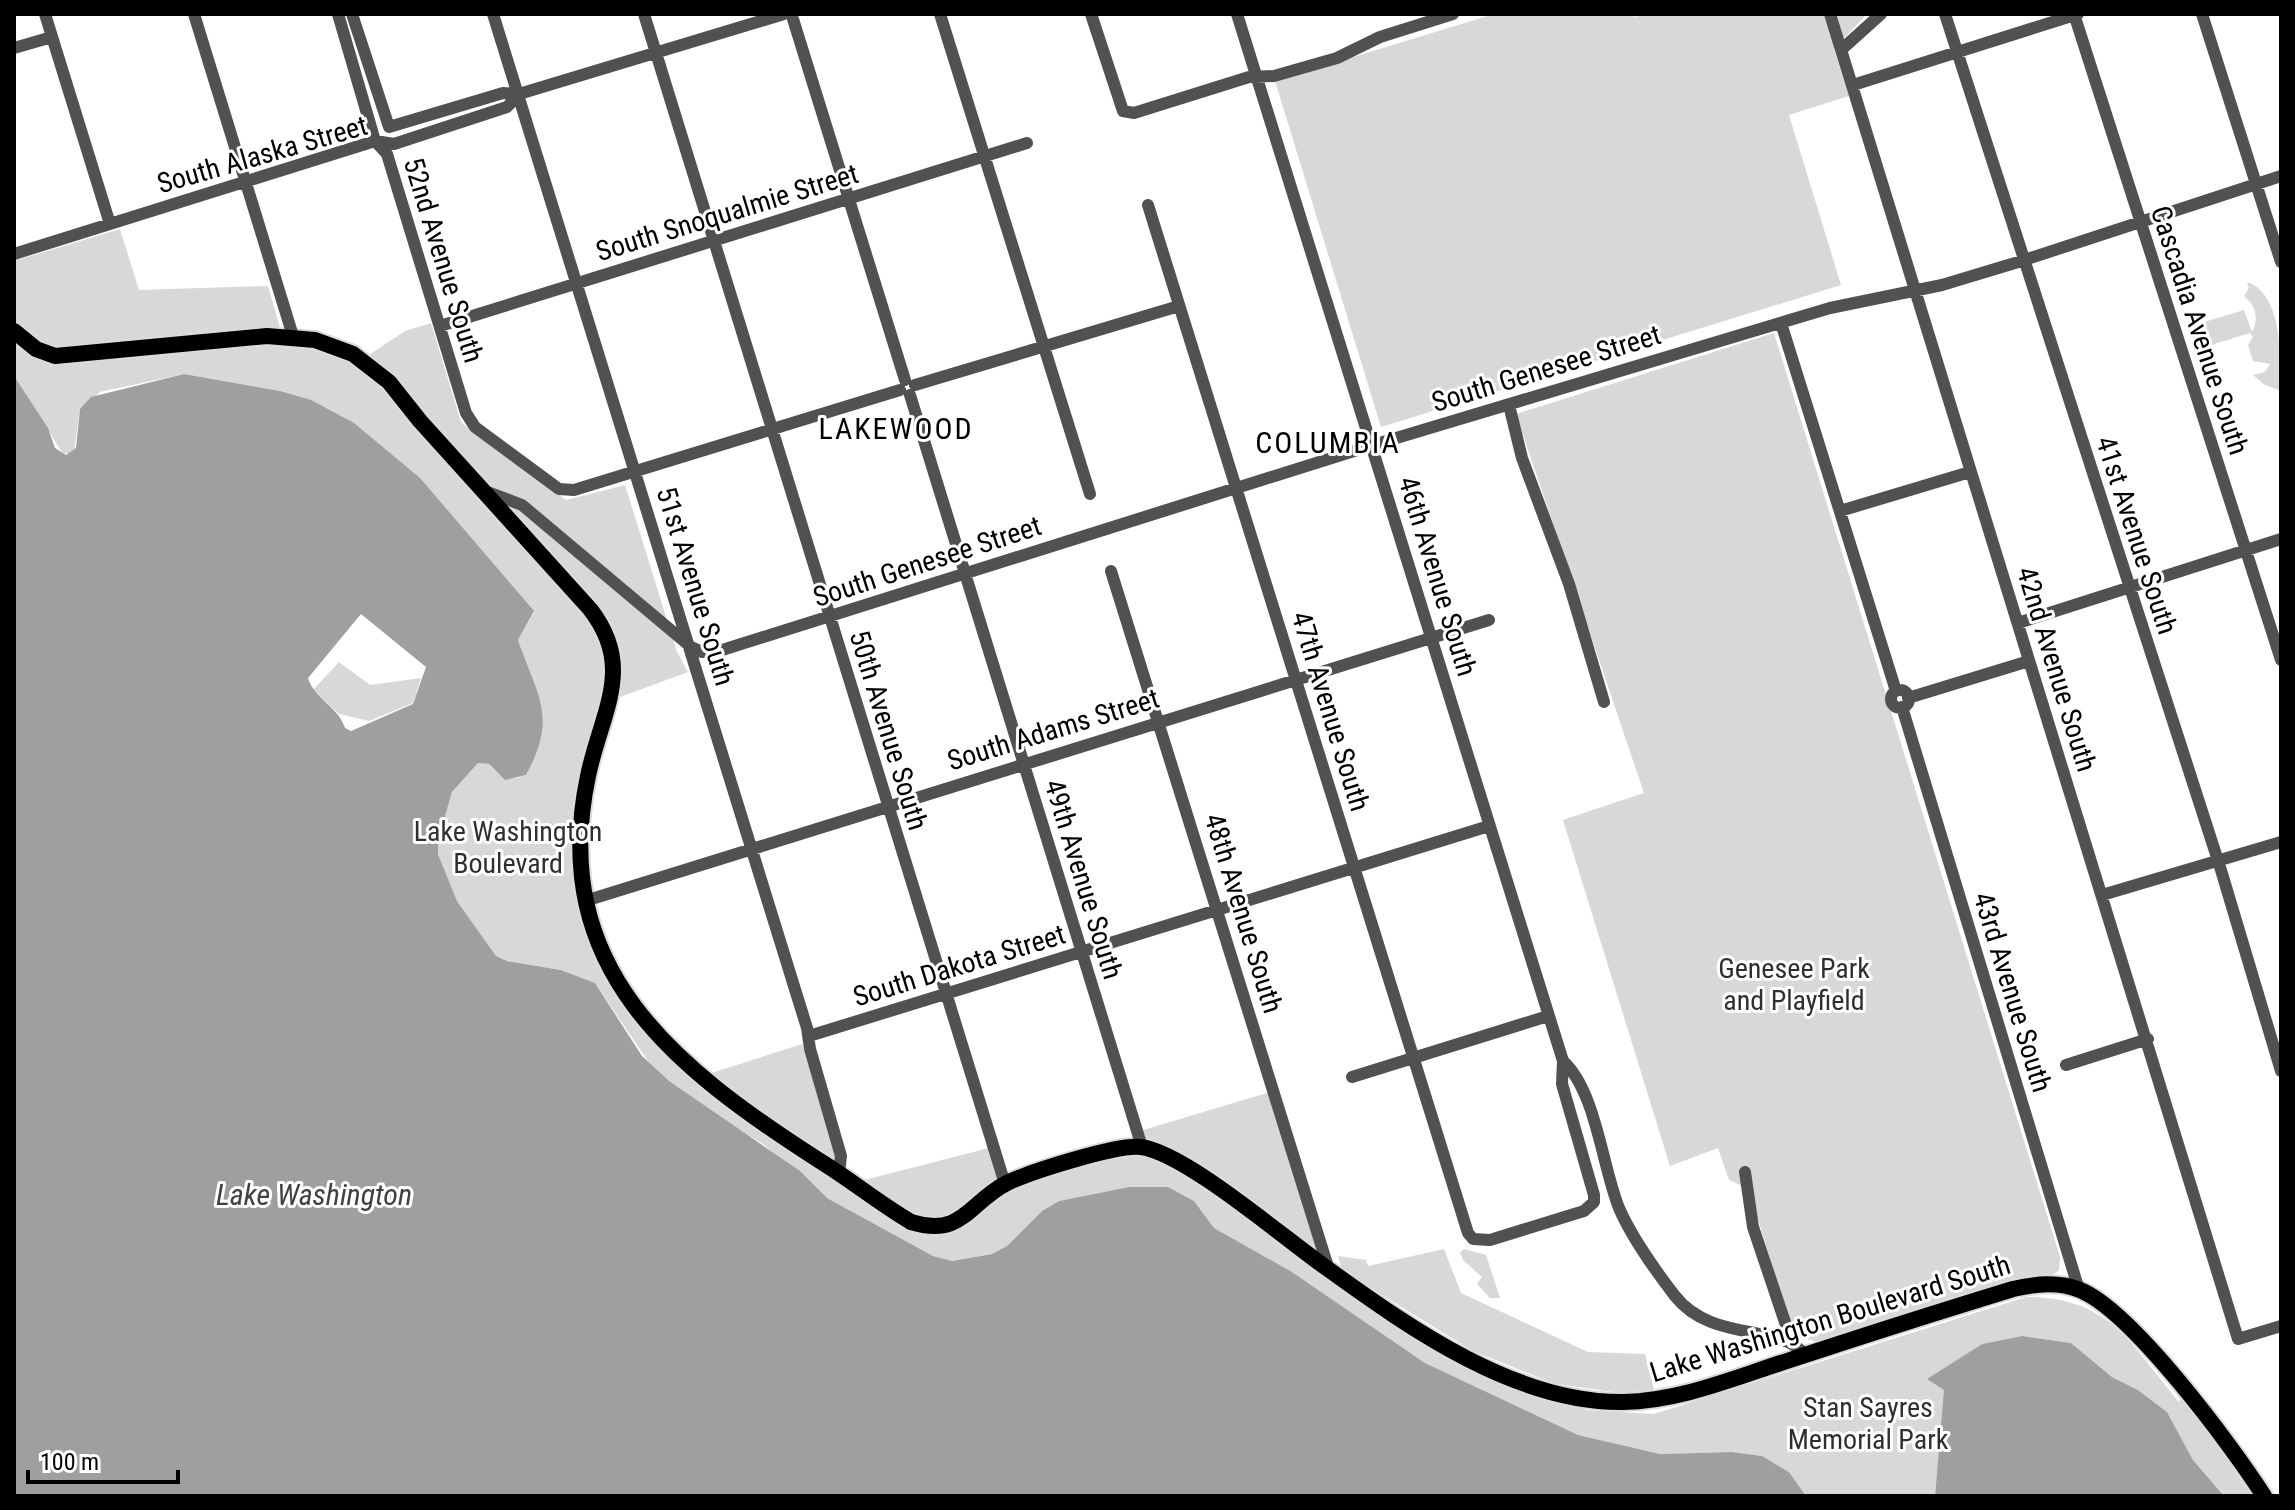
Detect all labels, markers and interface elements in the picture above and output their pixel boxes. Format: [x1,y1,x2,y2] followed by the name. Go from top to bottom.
[153,109,371,200] street label: South Alaska Street
[397,154,490,367] street label: 52nd Avenue South
[592,157,862,268] street label: South Snoqualmie Street
[2144,202,2255,459] street label: Cascadia Avenue South
[1428,318,1665,419] street label: South Genesee Street
[818,411,974,446] district label: LAKEWOOD
[1255,425,1401,460] district label: COLUMBIA
[2089,432,2184,638] street label: 41st Avenue South
[1392,472,1484,680] street label: 46th Avenue South
[650,483,741,690] street label: 51st Avenue South
[809,509,1045,614] street label: South Genesee Street
[2010,563,2103,776] street label: 42nd Avenue South
[1285,607,1377,815] street label: 47th Avenue South
[843,626,935,834] street label: 50th Avenue South
[943,682,1163,777] street label: South Adams Street
[1038,775,1130,983] street label: 49th Avenue South
[1198,809,1290,1017] street label: 48th Avenue South
[414,815,602,880] park label: Lake Washington Boulevard
[1966,888,2059,1096] street label: 43rd Avenue South
[849,918,1069,1013] street label: South Dakota Street
[1718,952,1870,1017] park label: Genesee Park and Playfield
[216,1177,412,1212] water label: Lake Washington
[1646,1248,2014,1389] street label: Lake Washington Boulevard South
[1788,1391,1949,1456] park label: Stan Sayres Memorial Park
[28,1434,178,1484] scale bar
[40,1448,99,1476] text: 100 m

